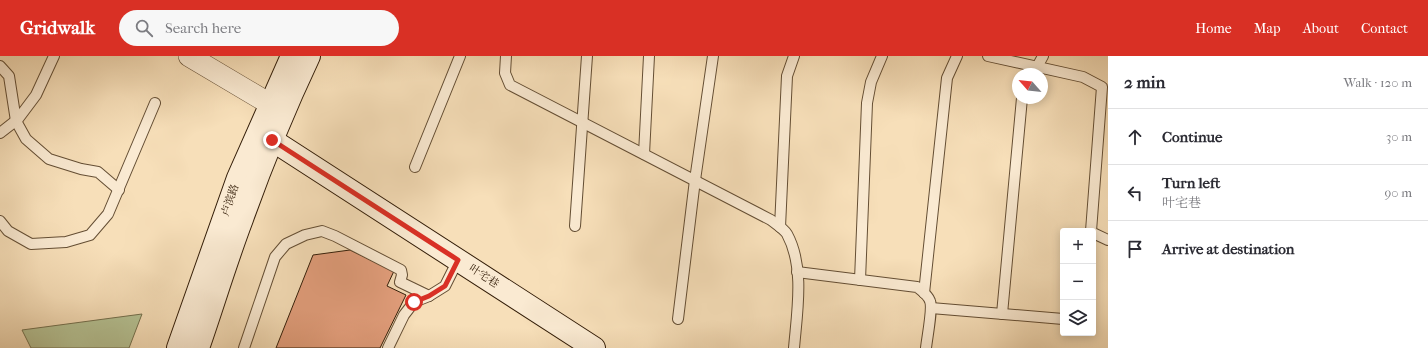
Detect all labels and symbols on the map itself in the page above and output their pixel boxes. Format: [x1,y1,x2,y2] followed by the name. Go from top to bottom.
[1012,68,1048,104] north arrow
[263,131,281,149] route end
[218,182,242,218] street label: 卢滨路
[467,262,501,290] street label: 叶宅巷
[405,293,423,311] route start

